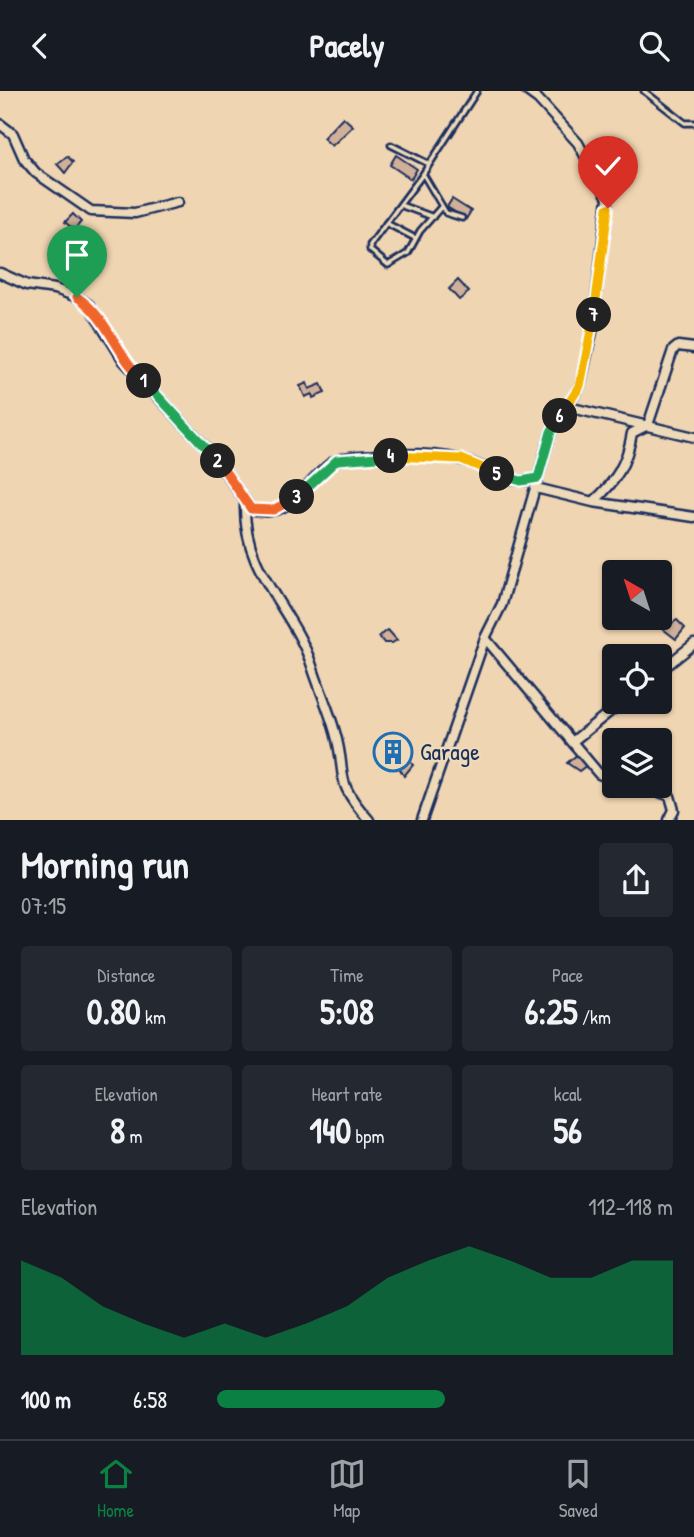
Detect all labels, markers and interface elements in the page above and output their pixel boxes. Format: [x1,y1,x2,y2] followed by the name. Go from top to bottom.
[309,24,385,67] text: Pacely
[21,27,59,65] icon: back
[635,27,673,65] icon: search
[578,136,638,208] pin
[589,147,627,185] icon: check
[47,225,107,297] pin
[58,236,96,274] icon: arrive
[576,297,612,333] pin: 7
[589,301,598,327] text: 7
[127,363,162,399] pin: 1
[140,367,147,393] text: 1
[542,399,578,433] pin: 6
[556,402,563,428] text: 6
[374,439,408,473] pin: 4
[387,442,394,468] text: 4
[200,443,235,479] pin: 2
[213,447,222,473] text: 2
[480,457,514,491] pin: 5
[492,460,501,486] text: 5
[280,479,314,515] pin: 3
[292,483,301,509] text: 3
[602,560,672,630] north arrow
[602,560,672,798] map controls
[602,644,672,714] button: locate
[602,728,672,798] button: layers
[372,731,414,773] building icon: Garage
[420,735,480,767] place label: Garage
[21,838,189,890] text: Morning run
[599,843,673,917] button: share
[21,890,66,921] text: 07:15
[97,962,155,988] text: Distance
[330,962,364,988] text: Time
[552,962,583,988] text: Pace
[87,988,141,1035] text: 0.80
[320,988,374,1035] text: 5:08
[524,988,578,1035] text: 6:25
[141,1004,166,1030] text: km
[578,1004,611,1030] text: /km
[95,1081,158,1107] text: Elevation
[312,1081,382,1107] text: Heart rate
[554,1081,582,1107] text: kcal
[110,1107,125,1154] text: 8
[310,1107,351,1154] text: 140
[553,1107,582,1154] text: 56
[125,1123,143,1149] text: m
[351,1123,384,1149] text: bpm
[21,1191,97,1222] text: Elevation
[588,1191,673,1222] text: 112–118 m
[21,1384,71,1415] text: 100 m
[133,1384,167,1415] text: 6:58
[97,1455,135,1523] tab: Home
[328,1455,366,1523] tab: Map
[559,1455,597,1523] tab: Saved

